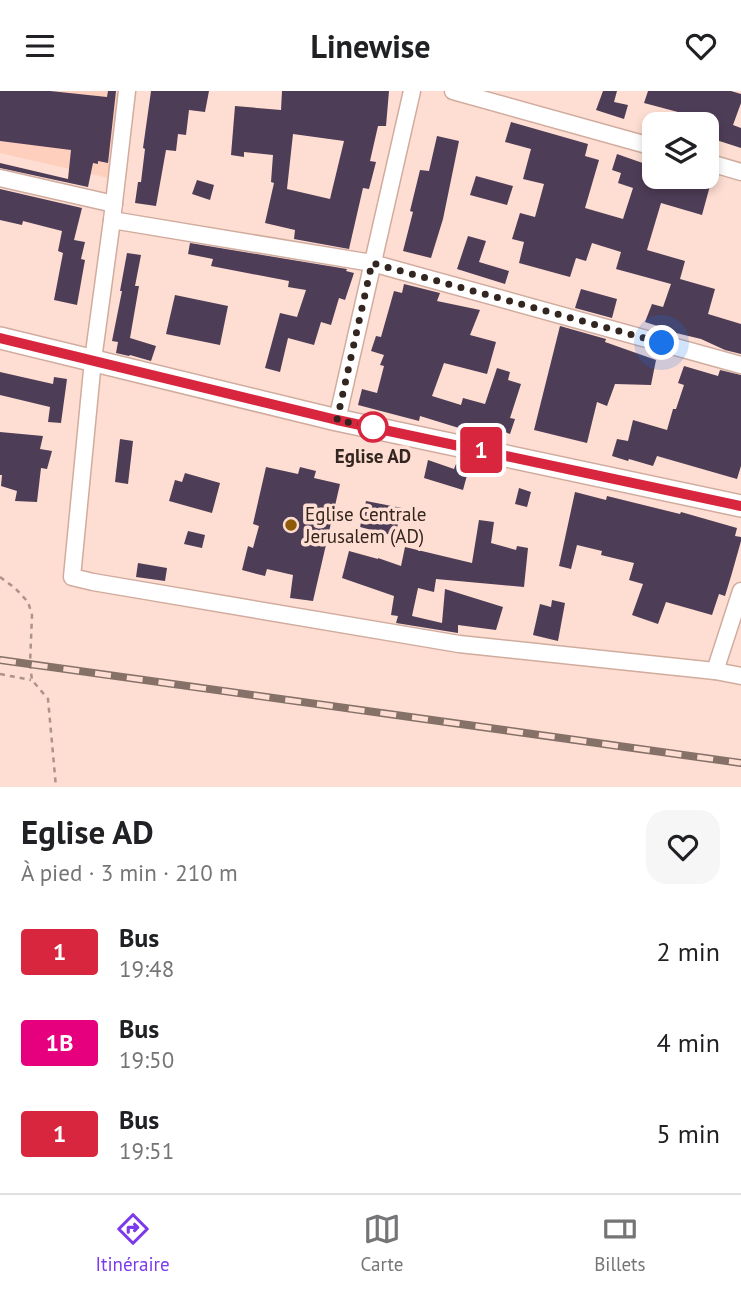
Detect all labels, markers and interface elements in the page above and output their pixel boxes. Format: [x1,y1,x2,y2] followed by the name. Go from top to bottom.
[310,25,431,67] text: Linewise
[21,27,59,65] icon: menu
[682,27,720,65] icon: heart
[642,112,719,189] map controls
[642,112,719,189] button: layers
[644,325,679,360] your location
[358,412,388,442] marker: Eglise AD
[458,427,504,473] line badge: 1
[474,434,488,465] text: 1
[335,444,411,468] place label: Eglise AD
[304,502,427,548] place label: Eglise Centrale Jerusalem (AD)
[283,517,299,533] marker: Eglise Centrale Jerusalem (AD)
[21,810,154,853] text: Eglise AD
[646,810,720,884] button: heart
[21,858,238,887] text: À pied · 3 min · 210 m
[119,921,159,954] text: Bus
[657,935,720,968] text: 2 min
[53,936,66,967] text: 1
[119,954,174,983] text: 19:48
[119,1012,159,1045] text: Bus
[657,1026,720,1059] text: 4 min
[46,1027,73,1058] text: 1B
[119,1045,174,1074] text: 19:50
[119,1103,159,1136] text: Bus
[657,1117,720,1150] text: 5 min
[53,1118,66,1149] text: 1
[119,1136,174,1165] text: 19:51
[95,1210,170,1276] tab: Itinéraire
[360,1210,403,1276] tab: Carte
[594,1210,646,1276] tab: Billets

